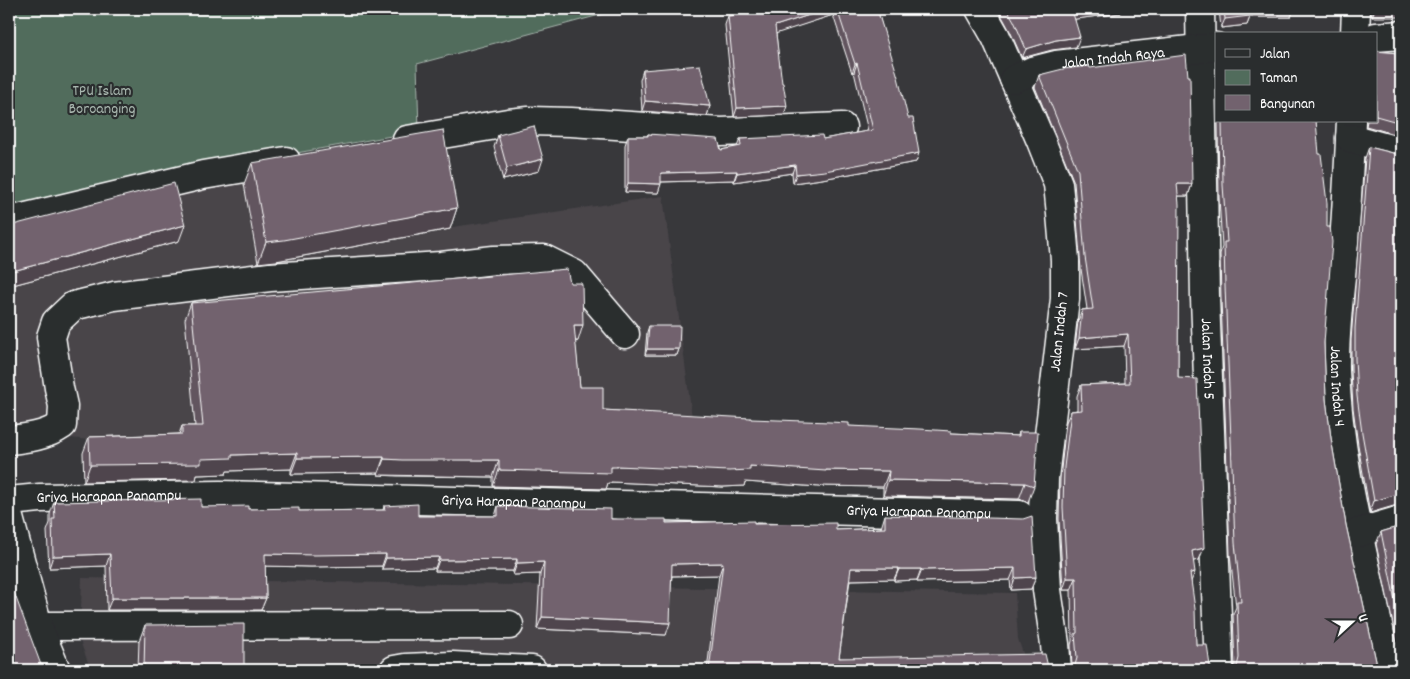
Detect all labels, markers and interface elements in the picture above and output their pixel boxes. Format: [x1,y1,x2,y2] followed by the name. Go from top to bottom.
[1215,32,1378,122] legend
[1061,41,1166,76] street label: Jalan Indah Raya
[1260,44,1290,66] text: Jalan
[1260,68,1297,90] text: Taman
[69,80,136,121] park label: TPU Islam Boroanging
[1260,94,1315,116] text: Bangunan
[1044,291,1076,373] street label: Jalan Indah 7
[1194,318,1220,400] street label: Jalan Indah 5
[1323,346,1351,428] street label: Jalan Indah 4
[36,484,182,510] street label: Griya Harapan Panampu
[441,489,586,516] street label: Griya Harapan Panampu
[846,499,991,526] street label: Griya Harapan Panampu
[1328,596,1378,646] north arrow
[1352,611,1373,625] text: U

